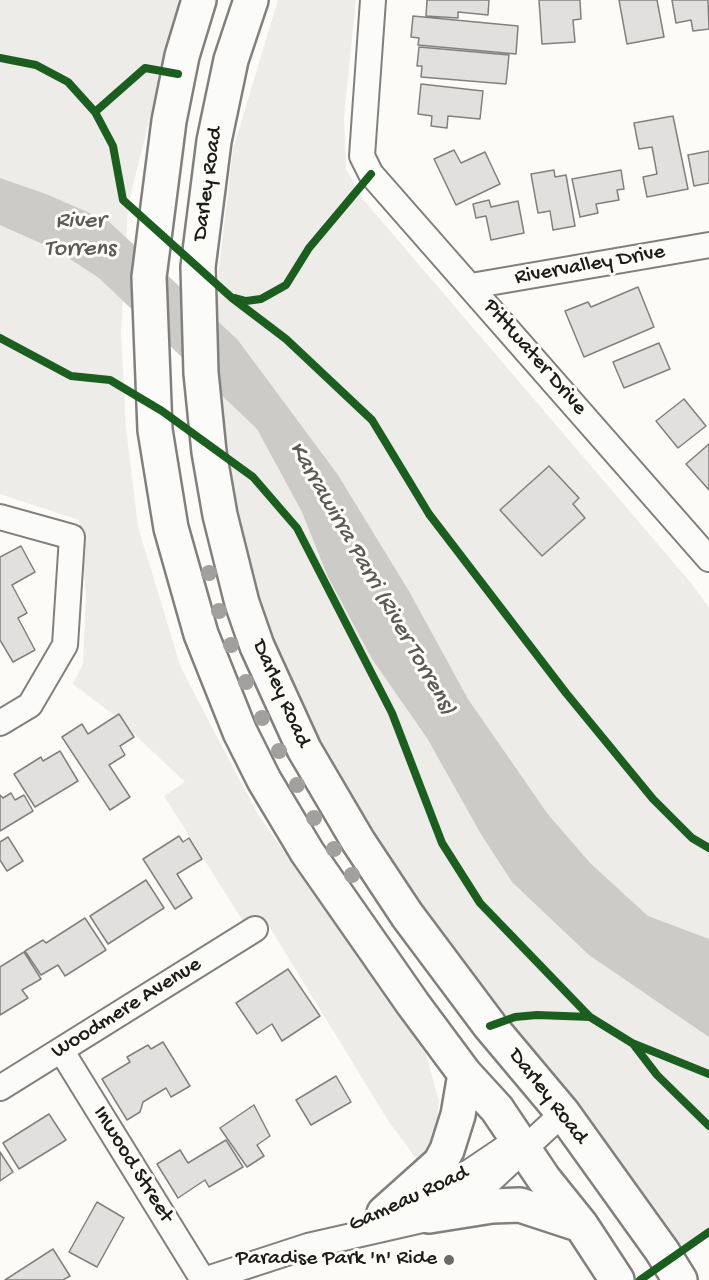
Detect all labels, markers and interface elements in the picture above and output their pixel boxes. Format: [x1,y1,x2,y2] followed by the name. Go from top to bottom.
[188,125,230,243] street label: Darley Road
[44,208,116,264] water label: River Torrens
[513,240,667,292] street label: Rivervalley Drive
[476,294,592,422] street label: Pittwater Drive
[281,437,461,721] water label: Karrawirra Parri (River Torrens)
[245,636,315,752] street label: Darley Road
[47,952,207,1066] street label: Woodmere Avenue
[501,1044,593,1150] street label: Darley Road
[86,1102,178,1228] street label: Inwood Street
[345,1161,473,1239] street label: Gameau Road
[236,1247,437,1273] place label: Paradise Park 'n' Ride
[442,1253,456,1267] marker: Paradise Park 'n' Ride

